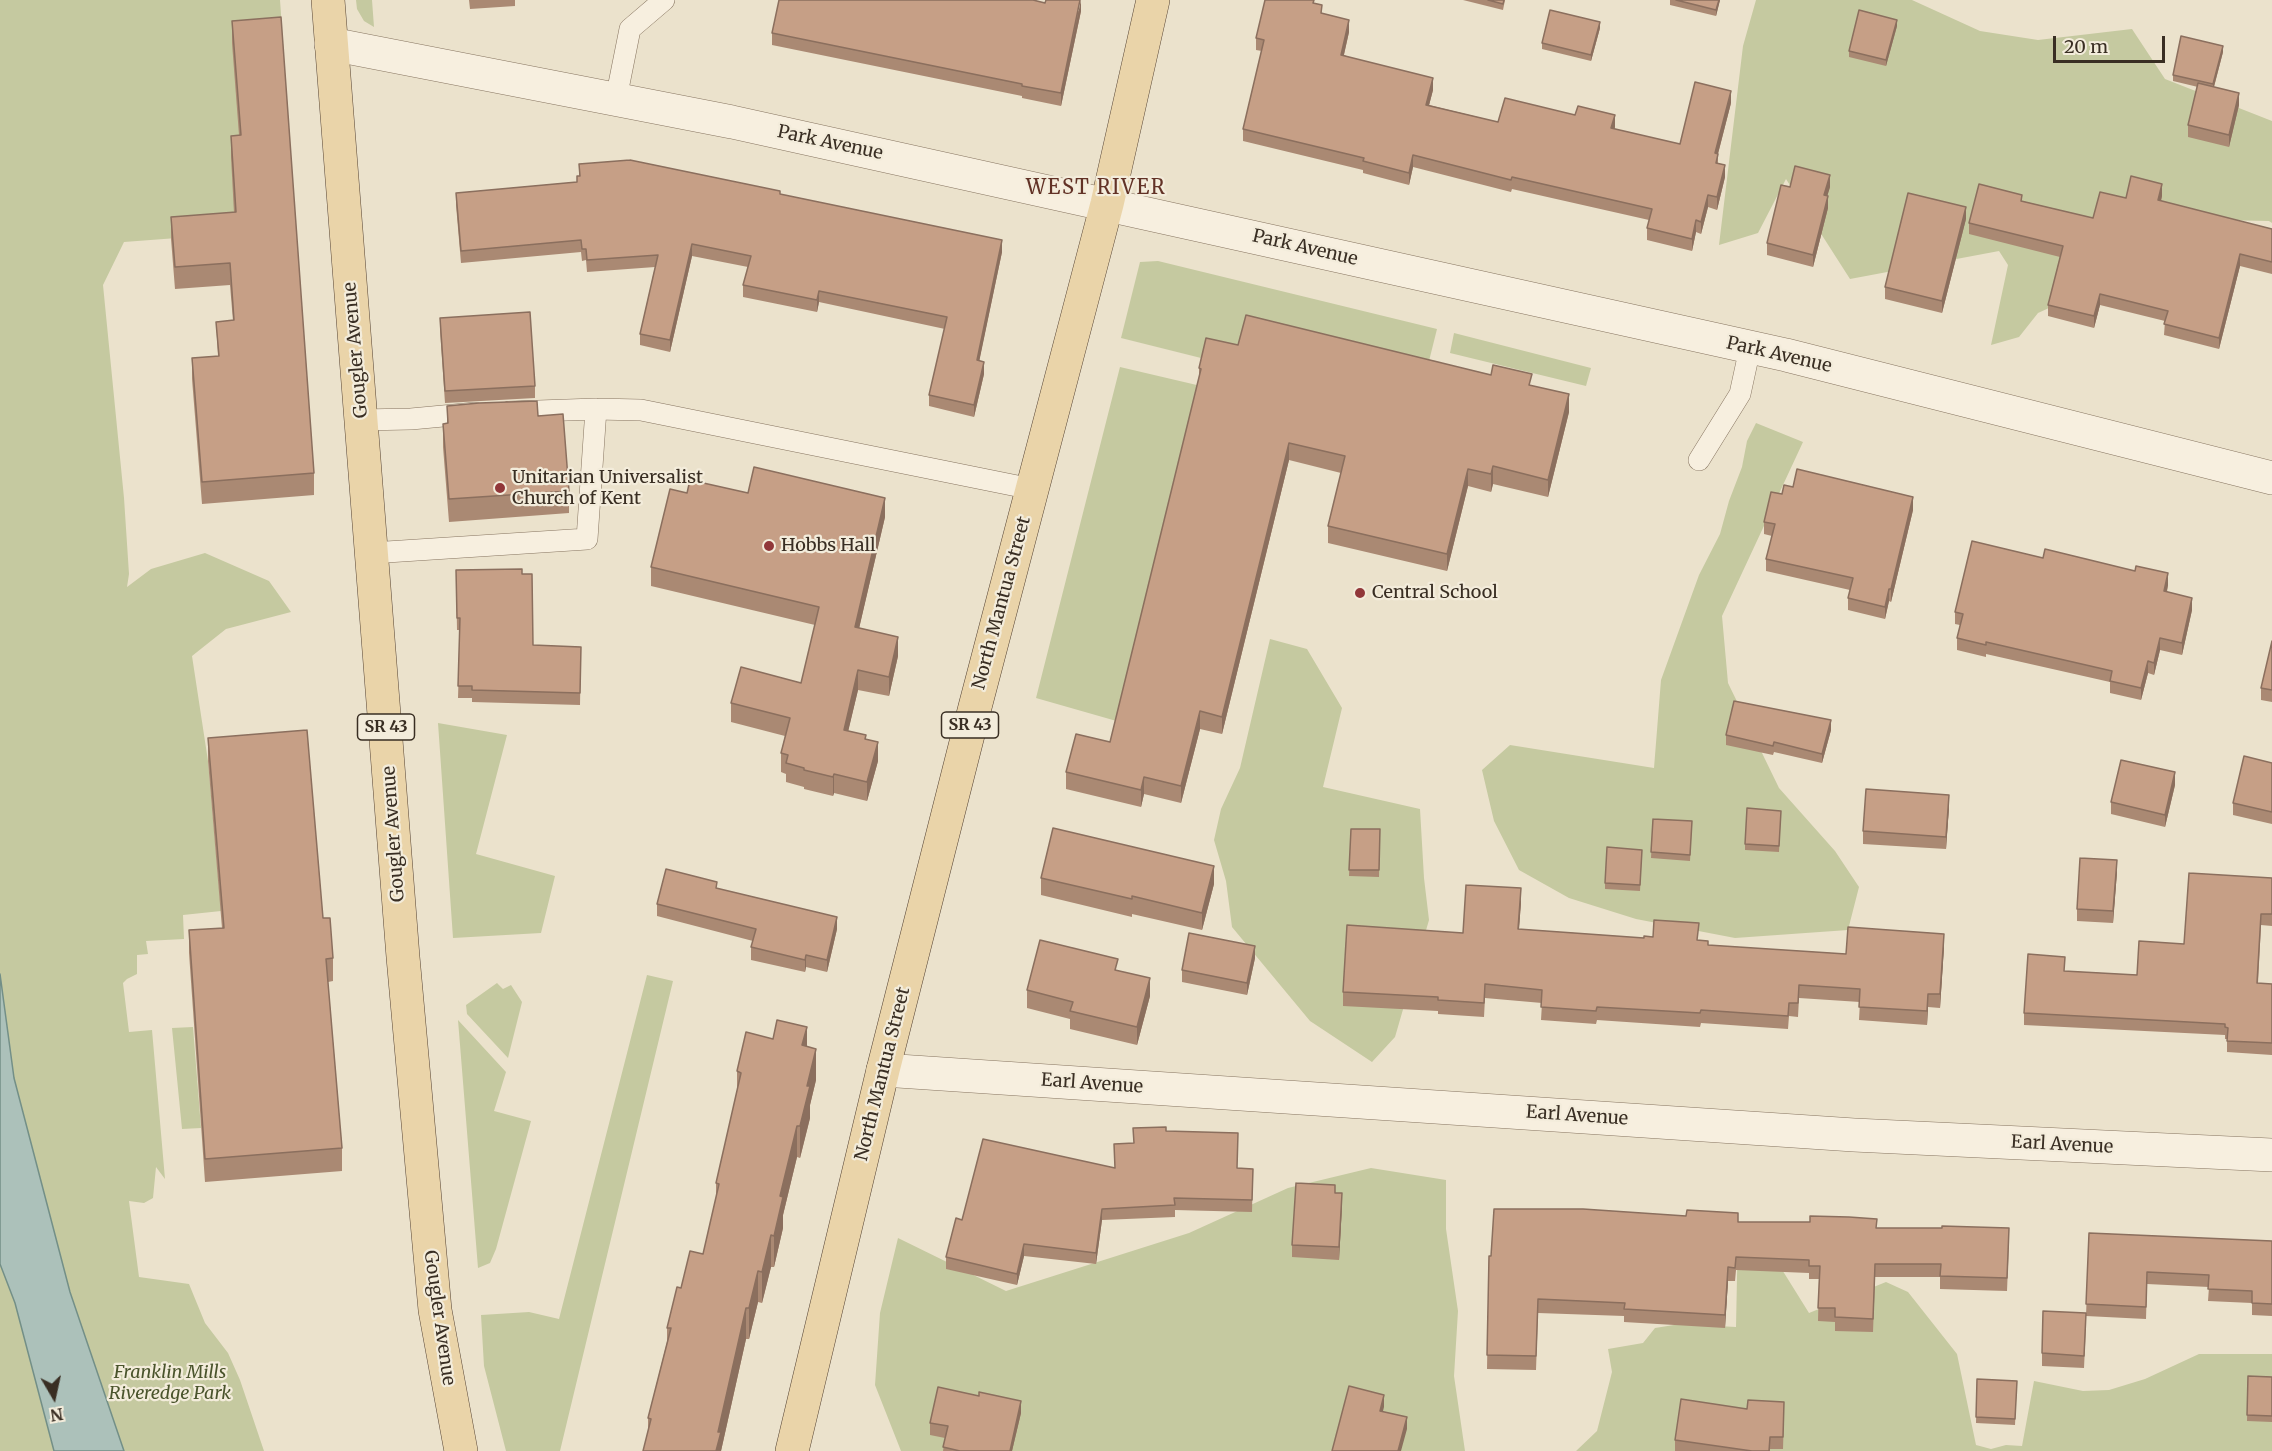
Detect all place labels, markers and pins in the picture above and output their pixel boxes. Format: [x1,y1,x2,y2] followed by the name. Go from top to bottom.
[512,467,703,510] place label: Unitarian Universalist Church of Kent
[493,481,507,495] marker: Unitarian Universalist Church of Kent
[781,535,876,557] place label: Hobbs Hall
[762,539,776,553] marker: Hobbs Hall
[1372,582,1498,604] place label: Central School
[1353,586,1367,600] marker: Central School

